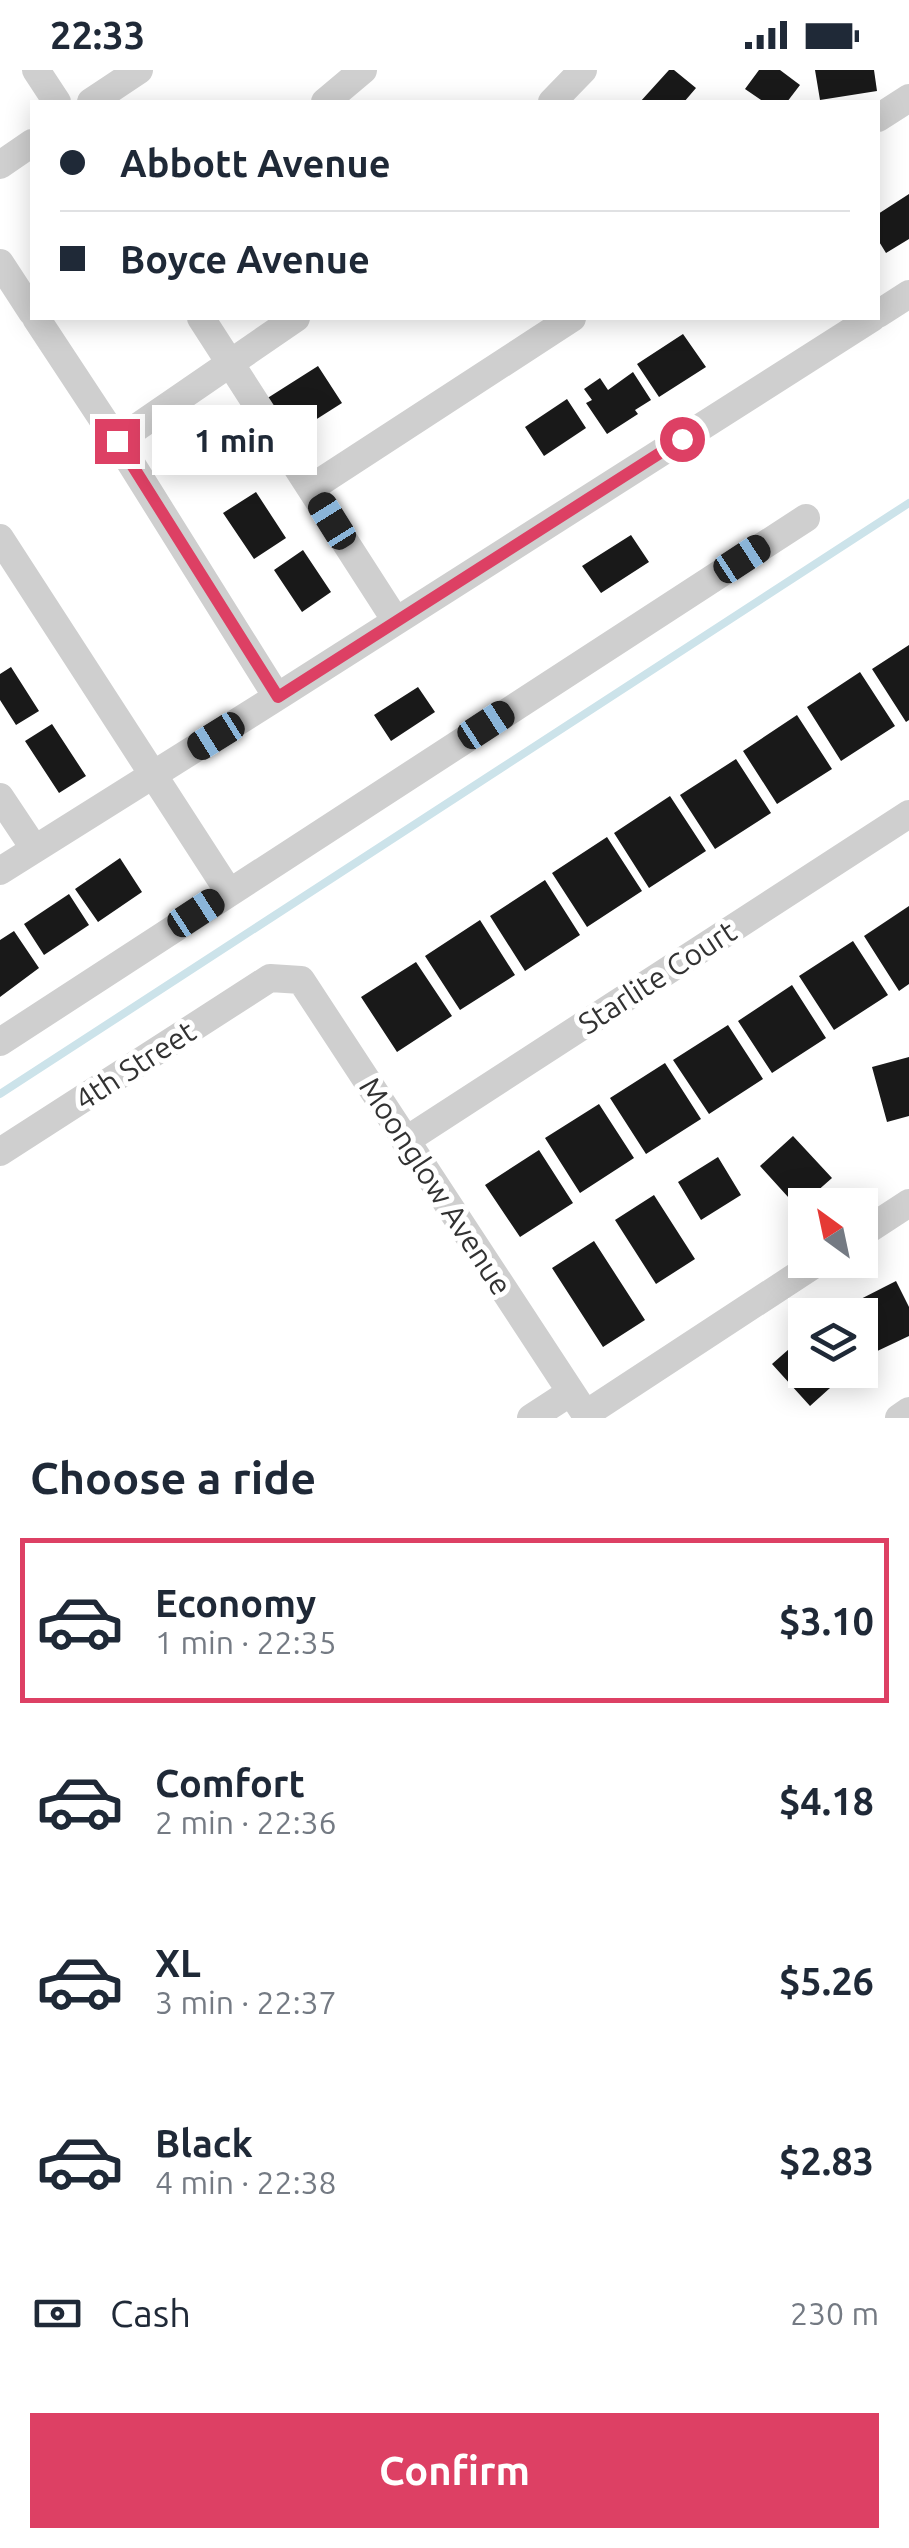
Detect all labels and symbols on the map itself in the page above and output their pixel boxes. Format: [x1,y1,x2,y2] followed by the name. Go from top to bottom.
[152,406,317,476] callout: 1 min
[660,417,705,462] route start
[95,419,140,464] route end
[303,488,361,554] car
[709,530,775,588] car
[453,696,519,754] car
[183,707,249,765] car
[163,884,229,942] car
[572,913,742,1040] street label: Starlite Court
[69,1013,202,1116] street label: 4th Street
[353,1071,519,1301] street label: Moonglow Avenue
[788,1188,878,1278] north arrow

